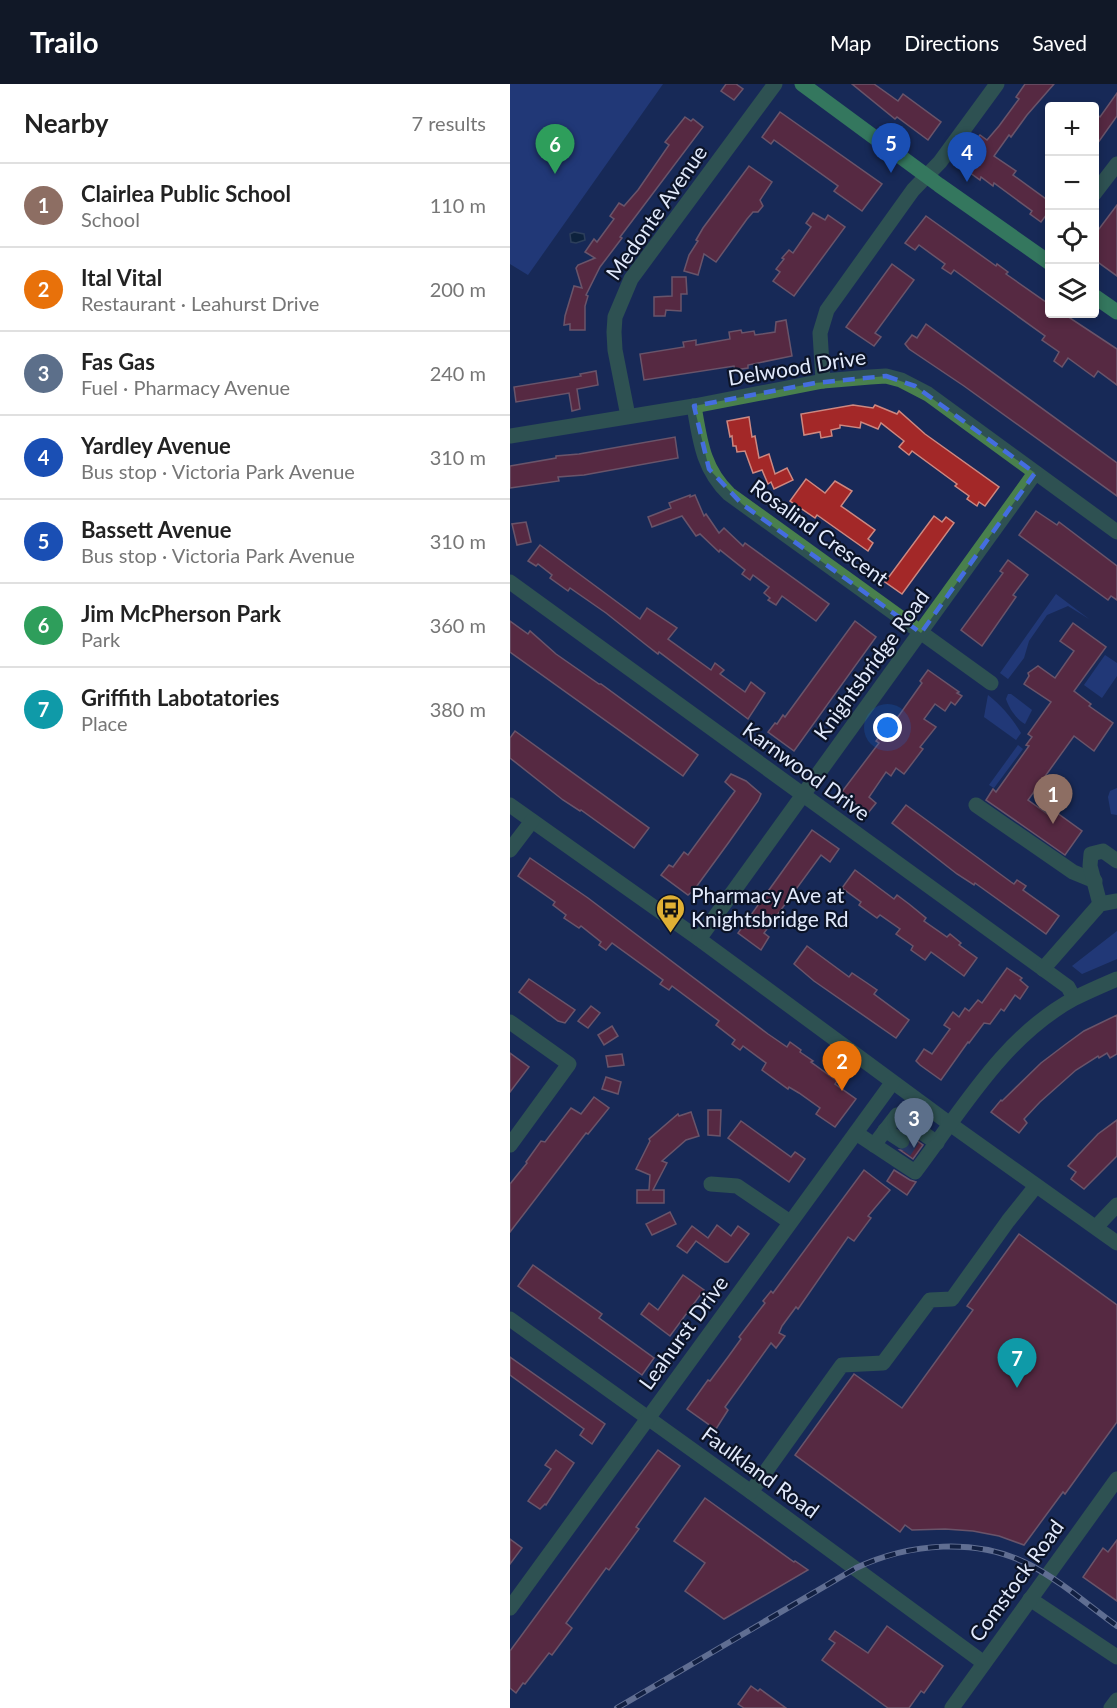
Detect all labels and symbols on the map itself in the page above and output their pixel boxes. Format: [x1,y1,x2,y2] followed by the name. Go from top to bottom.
[536,124,574,174] pin: 6
[872,124,910,173] pin: 5
[948,132,986,182] pin: 4
[600,140,711,284] street label: Medonte Avenue
[726,343,867,390] street label: Delwood Drive
[746,473,894,590] street label: Rosalind Crescent
[808,584,934,744] street label: Knightsbridge Road
[873,713,902,742] your location
[738,716,875,825] street label: Karnwood Drive
[1034,774,1072,824] pin: 1
[691,882,849,931] place label: Pharmacy Ave at Knightsbridge Rd
[654,892,686,934] bus stop icon: Pharmacy Ave at Knightsbridge Rd
[822,1042,862,1091] pin: 2
[894,1098,934,1148] pin: 3
[633,1270,732,1394] street label: Leahurst Drive
[998,1338,1036,1388] pin: 7
[697,1421,824,1523] street label: Faulkland Road
[963,1514,1068,1646] street label: Comstock Road

